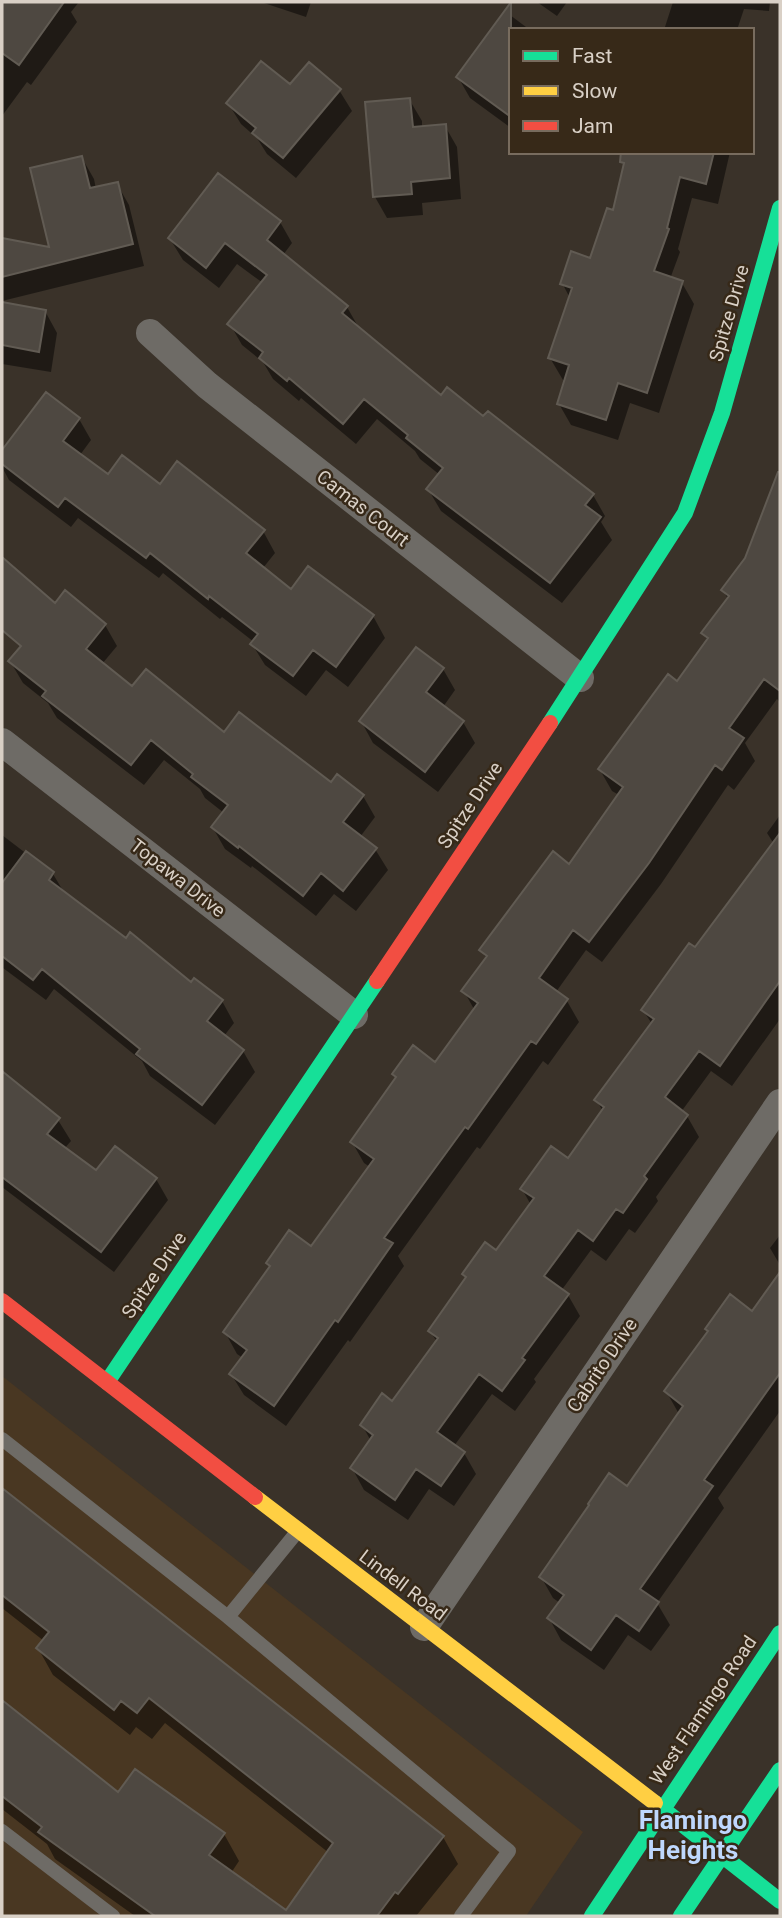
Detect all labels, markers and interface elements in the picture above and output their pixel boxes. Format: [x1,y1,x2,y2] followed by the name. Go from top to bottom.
[509,28,754,154] legend
[572,44,613,68] text: Fast
[572,79,618,103] text: Slow
[572,114,613,138] text: Jam
[704,262,754,364] street label: Spitze Drive
[312,465,414,551] street label: Camas Court
[433,757,507,853] street label: Spitze Drive
[126,834,230,922] street label: Topawa Drive
[117,1227,191,1323] street label: Spitze Drive
[562,1314,642,1416] street label: Cabrito Drive
[355,1545,451,1625] street label: Lindell Road
[645,1631,761,1789] street label: West Flamingo Road
[639,1805,747,1865] district label: Flamingo Heights

